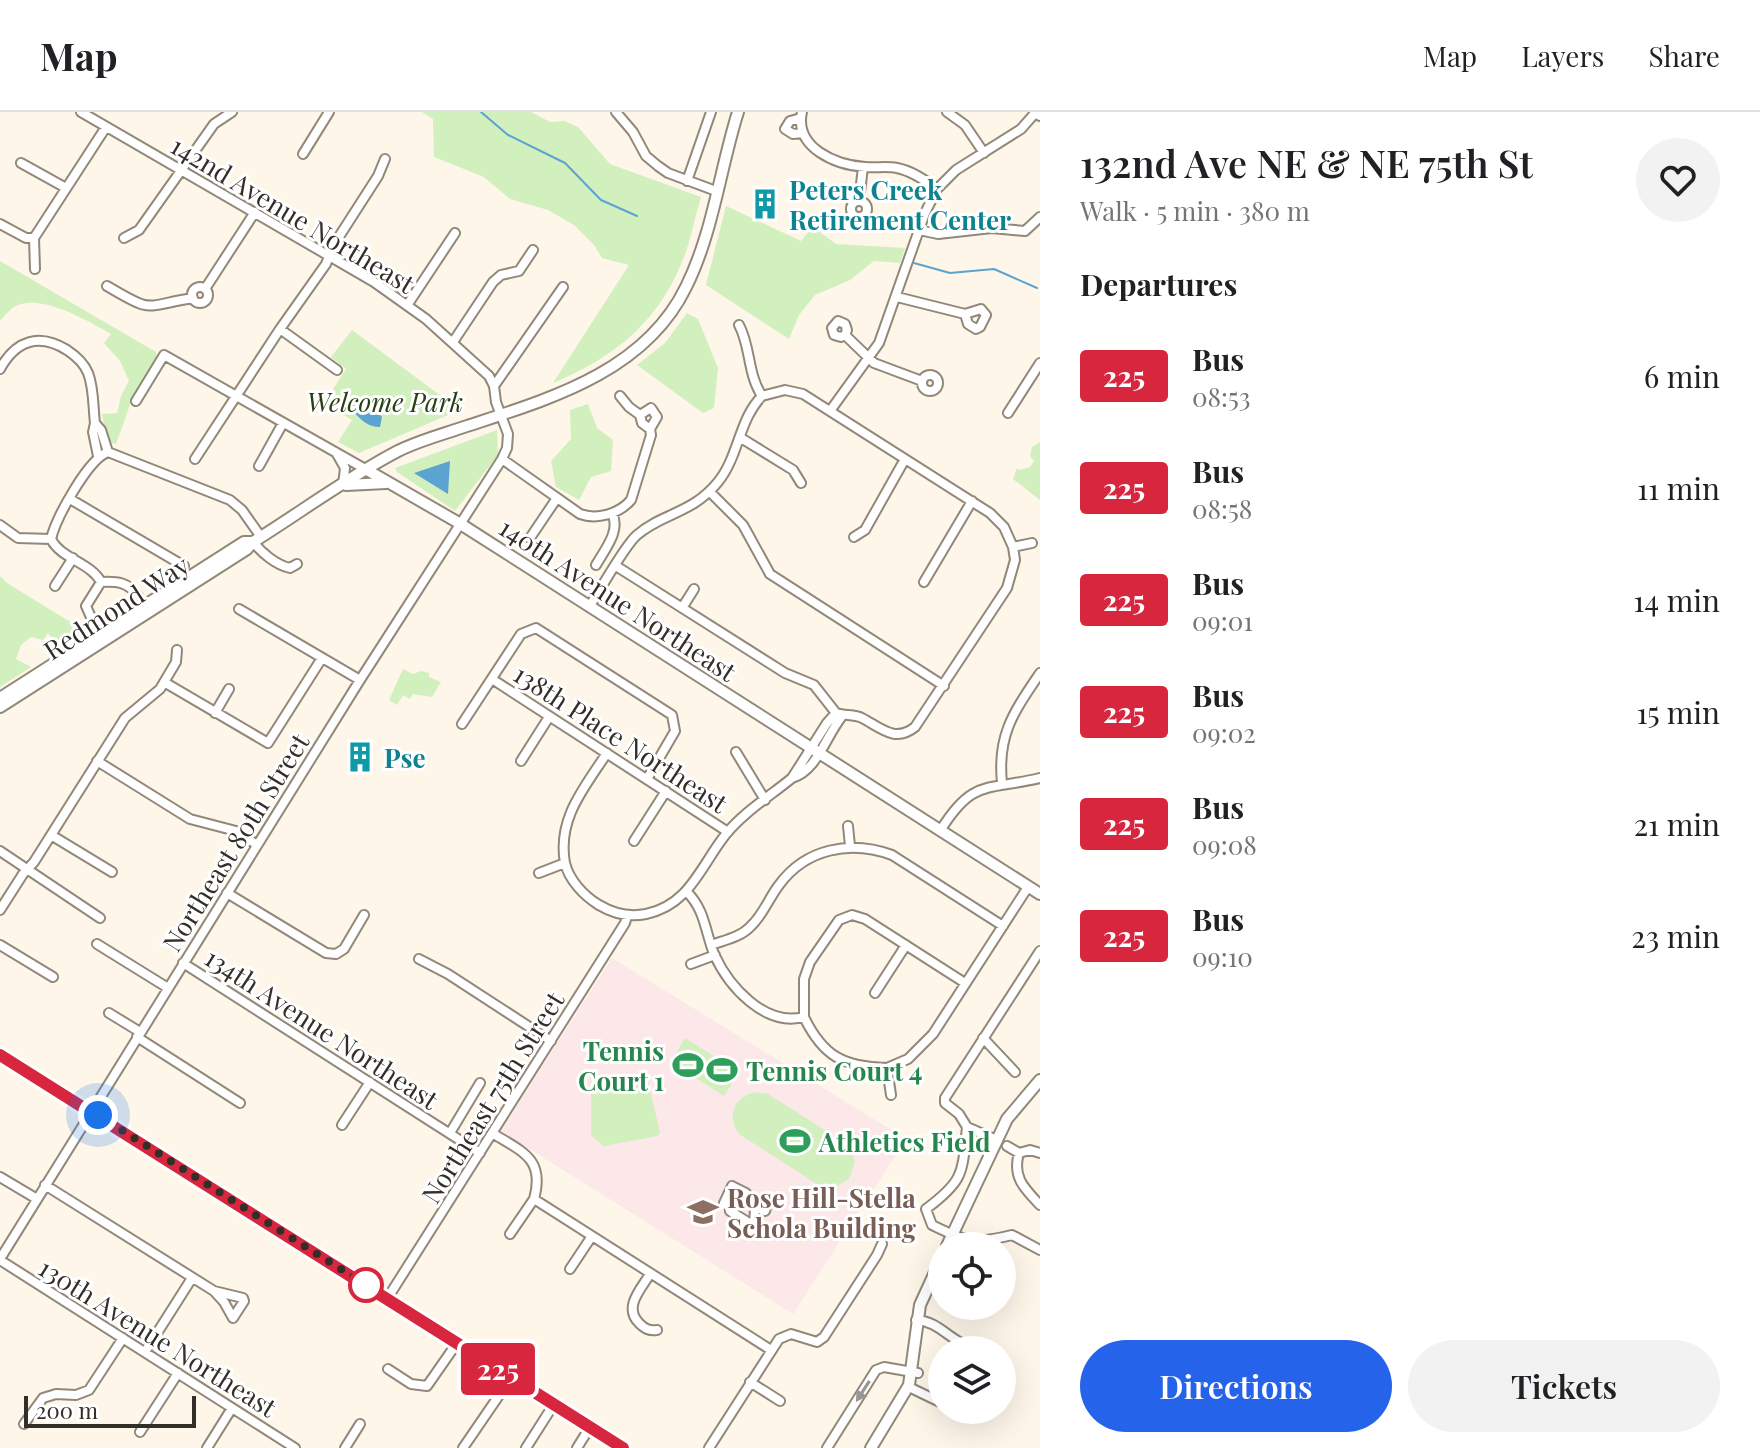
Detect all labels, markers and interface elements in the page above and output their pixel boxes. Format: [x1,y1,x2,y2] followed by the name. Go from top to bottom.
[40,30,117,81] text: Map
[1423,37,1477,74] text: Map
[1521,37,1604,74] text: Layers
[1648,37,1720,74] text: Share
[165,127,422,301] street label: 142nd Avenue Northeast
[1080,137,1533,188] text: 132nd Ave NE & NE 75th St
[1636,138,1720,222] button: heart
[789,172,1011,237] place label: Peters Creek Retirement Center
[748,187,782,221] building icon: Peters Creek Retirement Center
[1080,193,1310,228] text: Walk · 5 min · 380 m
[1080,264,1237,304] text: Departures
[1192,339,1244,379] text: Bus
[1644,356,1720,396] text: 6 min
[1103,357,1145,394] text: 225
[1192,379,1251,414] text: 08:53
[307,384,463,419] park label: Welcome Park
[1192,451,1244,491] text: Bus
[1637,468,1720,508] text: 11 min
[1103,469,1145,506] text: 225
[1192,491,1252,526] text: 08:58
[493,509,744,689] street label: 140th Avenue Northeast
[37,547,195,667] street label: Redmond Way
[1192,563,1244,603] text: Bus
[1633,580,1720,620] text: 14 min
[1103,581,1145,618] text: 225
[1192,603,1253,638] text: 09:01
[507,656,735,821] street label: 138th Place Northeast
[1192,675,1244,715] text: Bus
[1636,692,1720,732] text: 15 min
[1103,693,1145,730] text: 225
[1192,715,1256,750] text: 09:02
[154,726,317,958] street label: Northeast 80th Street
[343,740,377,774] building icon: Pse
[384,740,426,775] place label: Pse
[1192,787,1244,827] text: Bus
[1634,804,1720,844] text: 21 min
[1103,805,1145,842] text: 225
[1192,827,1257,862] text: 09:08
[1192,899,1244,939] text: Bus
[1631,916,1720,956] text: 23 min
[1103,917,1145,954] text: 225
[199,939,446,1117] street label: 134th Avenue Northeast
[1192,939,1253,974] text: 09:10
[413,984,572,1209] street label: Northeast 75th Street
[578,1033,664,1098] place label: Tennis Court 1
[671,1048,705,1082] sports icon: Tennis Court 1
[705,1053,739,1087] sports icon: Tennis Court 4
[746,1053,923,1088] place label: Tennis Court 4
[78,1095,118,1135] your location
[778,1124,812,1158] sports icon: Athletics Field
[818,1124,991,1159] place label: Athletics Field
[727,1180,917,1245] place label: Rose Hill-Stella Schola Building
[686,1195,720,1229] school or university icon: Rose Hill-Stella Schola Building
[928,1232,1016,1424] map controls
[928,1232,1016,1320] button: locate
[33,1250,284,1425] street label: 130th Avenue Northeast
[349,1268,383,1302] unlabelled marker
[928,1336,1016,1424] button: layers
[1080,1340,1392,1432] button: Directions
[1408,1340,1720,1432] button: Tickets
[452,1343,544,1395] line badge: 225
[477,1350,519,1387] text: 225
[857,1380,871,1402] one-way arrow
[24,1392,196,1428] scale bar
[36,1395,98,1425] text: 200 m

